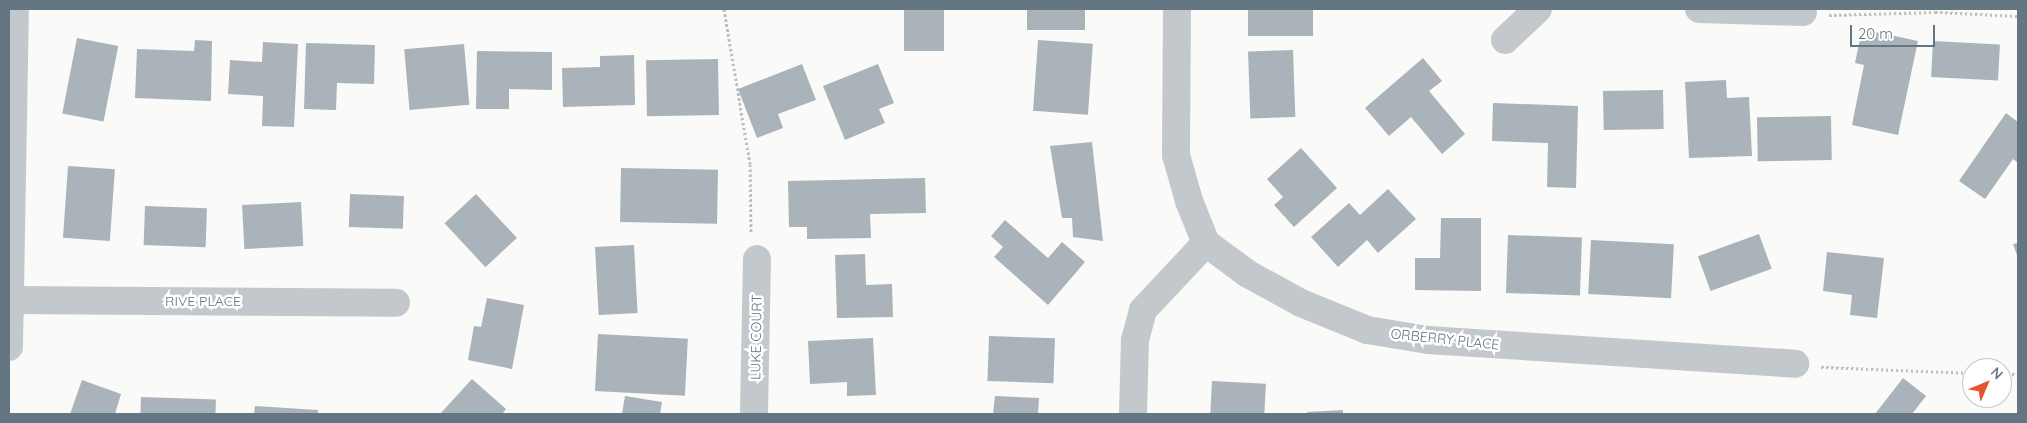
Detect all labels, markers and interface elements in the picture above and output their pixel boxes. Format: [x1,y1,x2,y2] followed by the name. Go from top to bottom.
[1852,15,1937,47] scale bar
[1858,24,1893,43] text: 20 m
[165,293,241,309] street label: RIVE PLACE
[747,294,765,380] street label: LUKE COURT
[1390,325,1500,353] street label: ORBERRY PLACE
[1962,358,2012,408] north arrow
[1987,363,2007,383] text: N

